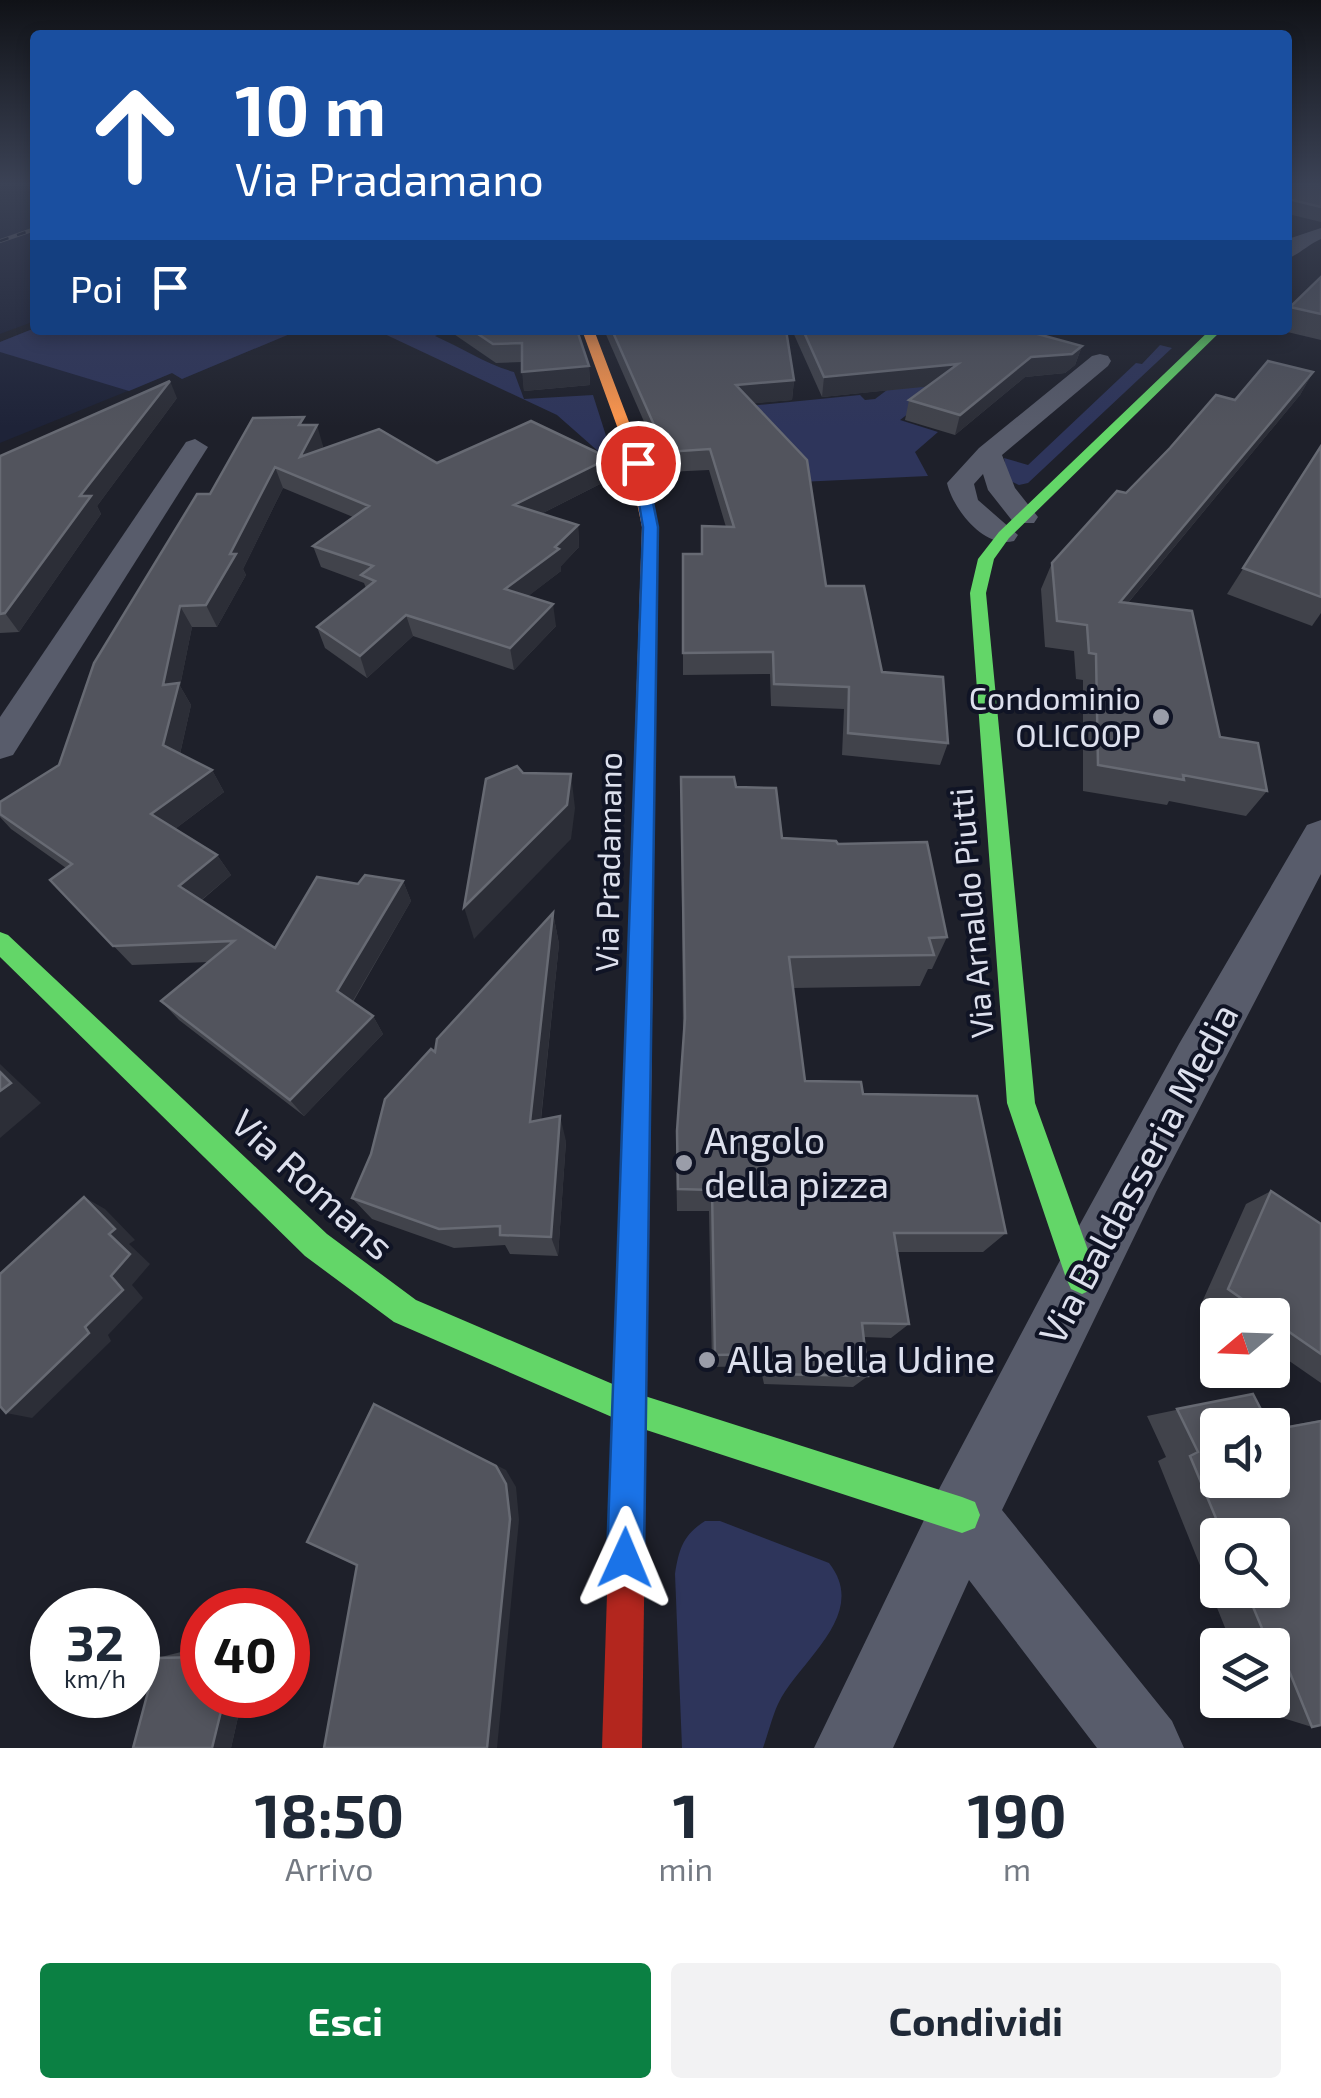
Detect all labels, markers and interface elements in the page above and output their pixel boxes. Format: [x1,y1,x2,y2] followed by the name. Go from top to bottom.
[235,66,386,150] text: 10 m
[70,70,200,200] icon: ahead
[235,151,544,205] text: Via Pradamano
[143,260,198,315] icon: arrive
[70,265,123,311] text: Poi
[596,421,681,506] pin
[611,436,666,491] icon: arrive
[969,678,1141,753] place label: Condominio OLICOOP
[1150,706,1172,728] marker: Condominio OLICOOP
[586,752,628,972] street label: Via Pradamano
[940,787,1000,1040] street label: Via Arnaldo Piutti
[1028,995,1247,1351] street label: Via Baldasseria Media
[223,1099,404,1268] street label: Via Romans
[704,1116,889,1206] place label: Angolo della pizza
[673,1152,695,1174] marker: Angolo della pizza
[1200,1298,1290,1388] north arrow
[1200,1298,1290,1718] map controls
[727,1335,996,1381] place label: Alla bella Udine
[696,1349,718,1371] marker: Alla bella Udine
[1200,1408,1290,1498] button: sound
[573,1506,677,1610] position arrow
[1200,1518,1290,1608] button: search
[180,1588,310,1718] speed limit sign: 40
[66,1611,124,1671] text: 32
[1200,1628,1290,1718] button: layers
[64,1663,126,1693] text: km/h
[254,1778,404,1850] text: 18:50
[673,1778,699,1850] text: 1
[967,1778,1067,1850] text: 190
[285,1849,373,1887] text: Arrivo
[658,1849,713,1887] text: min
[1003,1849,1031,1887] text: m
[40,1963,651,2078] button: Esci
[671,1963,1281,2078] button: Condividi

